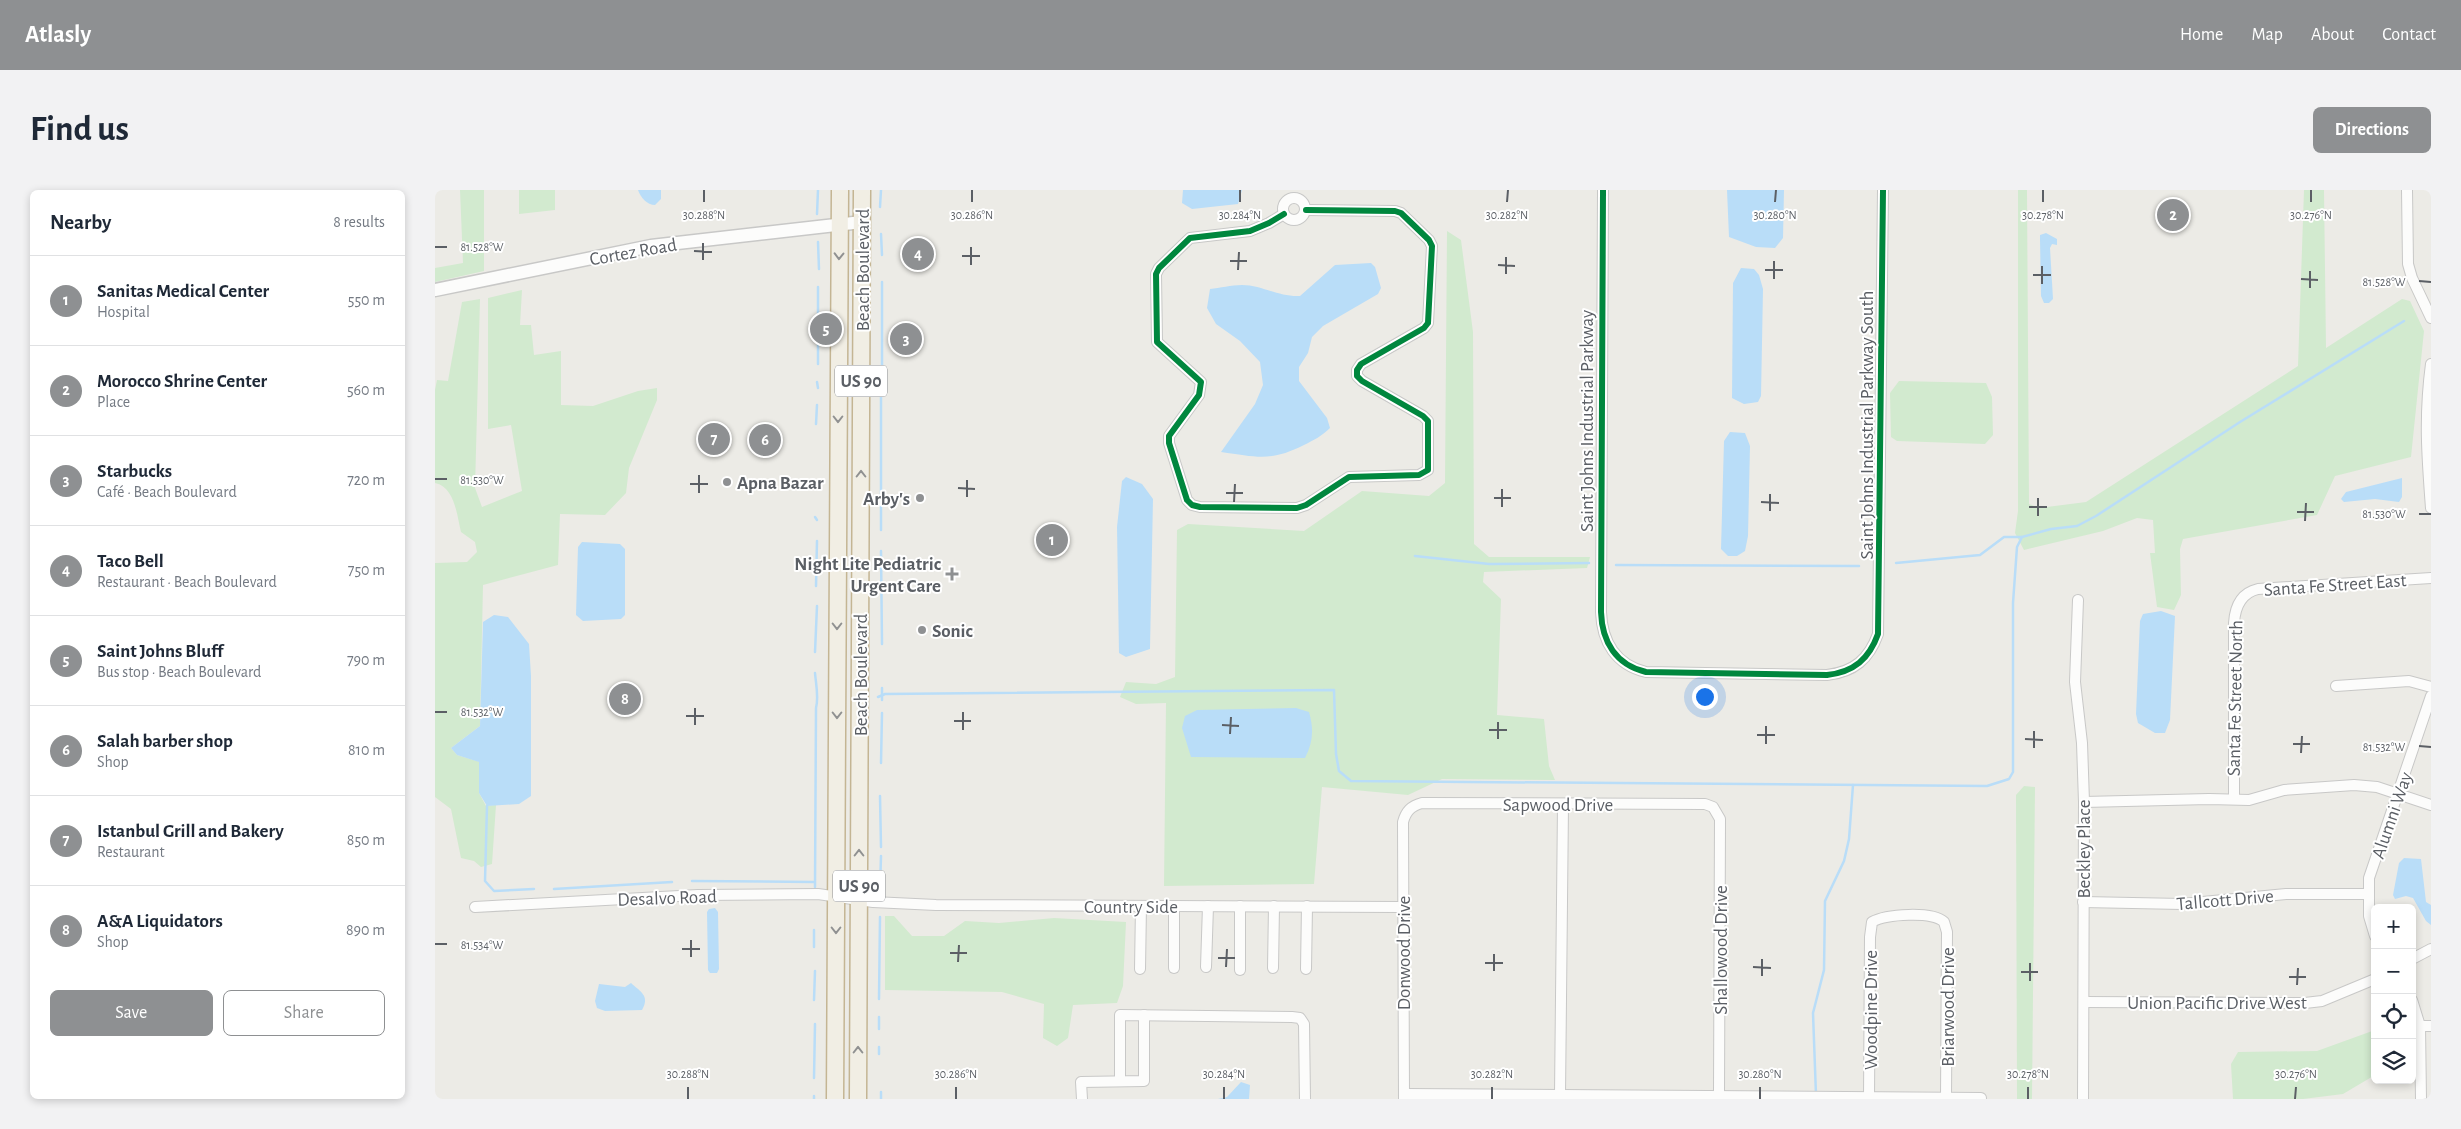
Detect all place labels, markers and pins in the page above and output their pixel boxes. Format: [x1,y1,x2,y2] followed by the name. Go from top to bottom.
[2157,196,2189,234] pin: 2
[902,235,934,273] pin: 4
[810,310,842,348] pin: 5
[890,320,922,358] pin: 3
[698,420,730,458] pin: 7
[749,421,781,459] pin: 6
[737,474,824,493] place label: Apna Bazar
[721,476,733,488] marker: Apna Bazar
[863,490,910,509] place label: Arby's
[914,492,926,504] marker: Arby's
[1036,521,1068,559] pin: 1
[794,555,942,596] place label: Night Lite Pediatric Urgent Care
[945,567,959,581] marker: Night Lite Pediatric Urgent Care
[932,622,973,641] place label: Sonic
[916,624,928,636] marker: Sonic
[609,680,641,718] pin: 8

